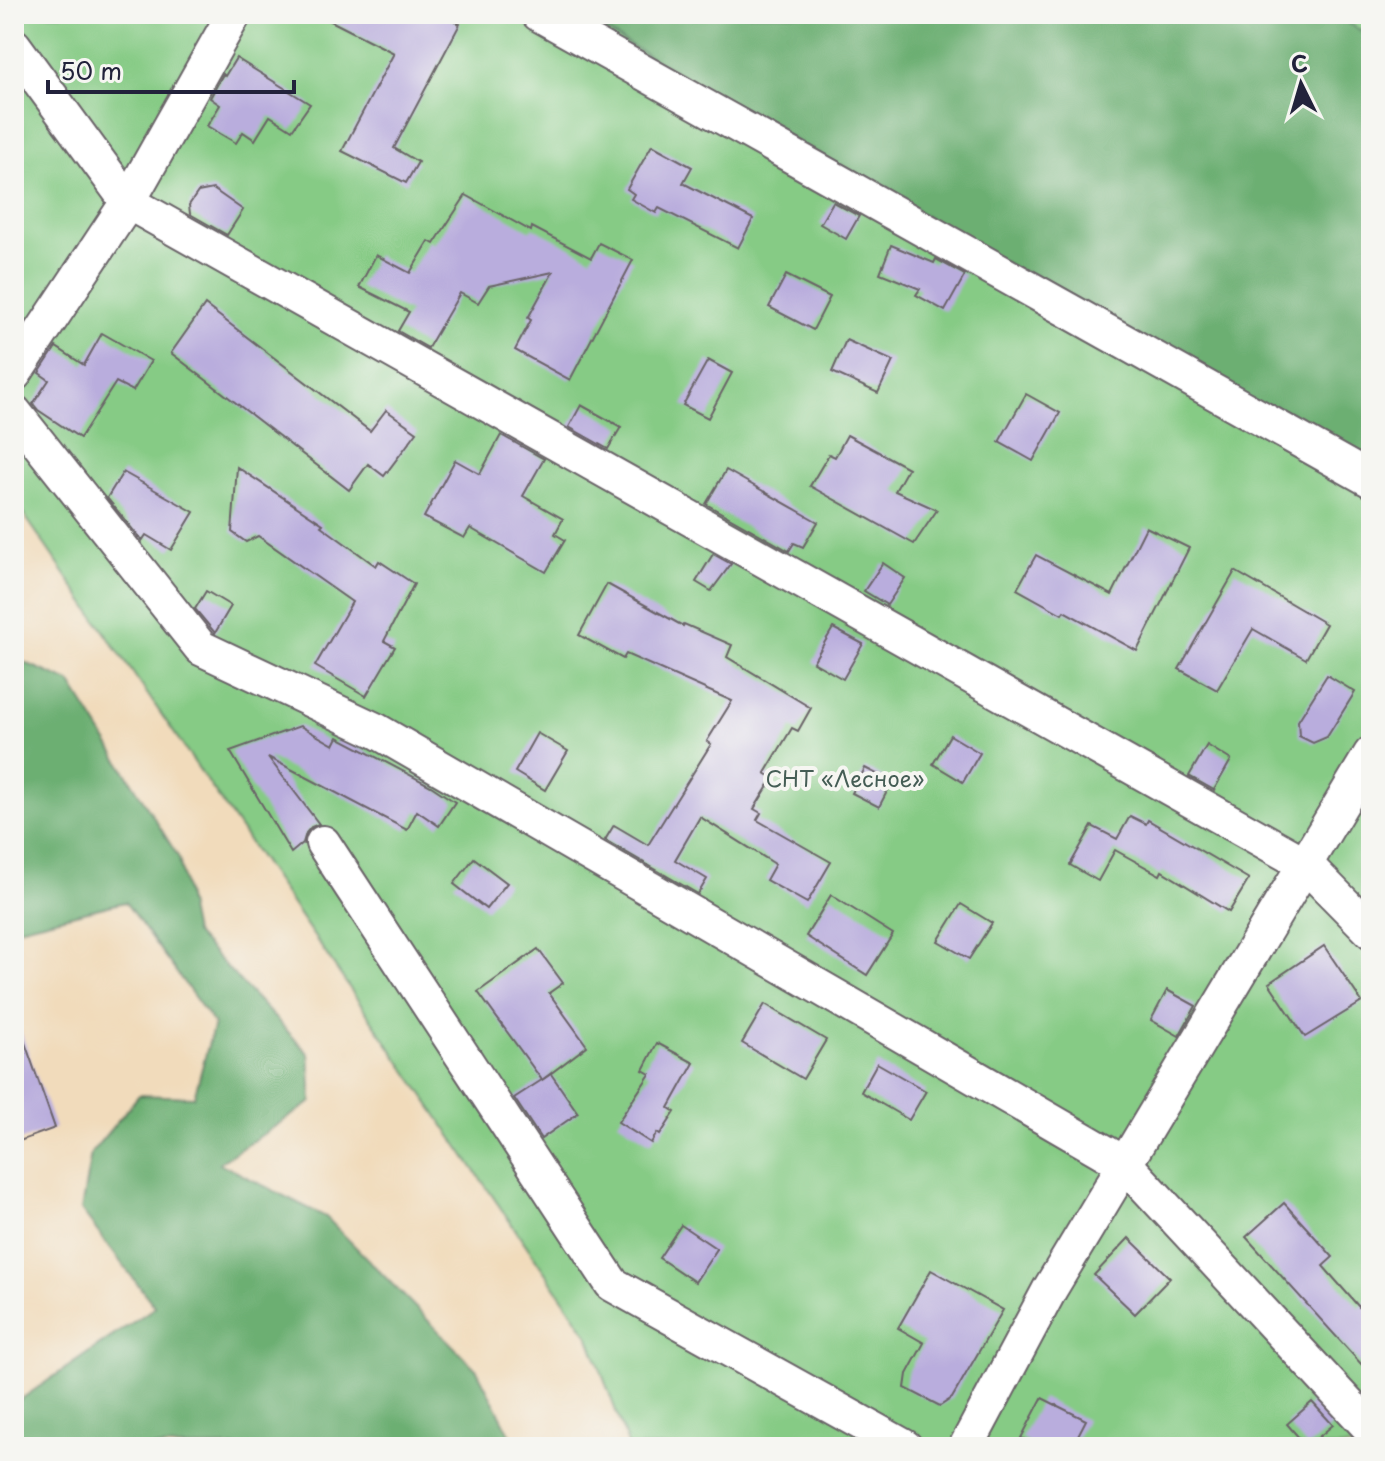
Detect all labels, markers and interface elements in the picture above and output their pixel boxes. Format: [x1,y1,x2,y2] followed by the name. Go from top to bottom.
[48,44,294,94] scale bar
[1261,44,1341,124] north arrow
[1289,45,1309,80] text: С
[60,52,122,88] text: 50 m
[766,761,924,794] park label: СНТ «Лесное»

